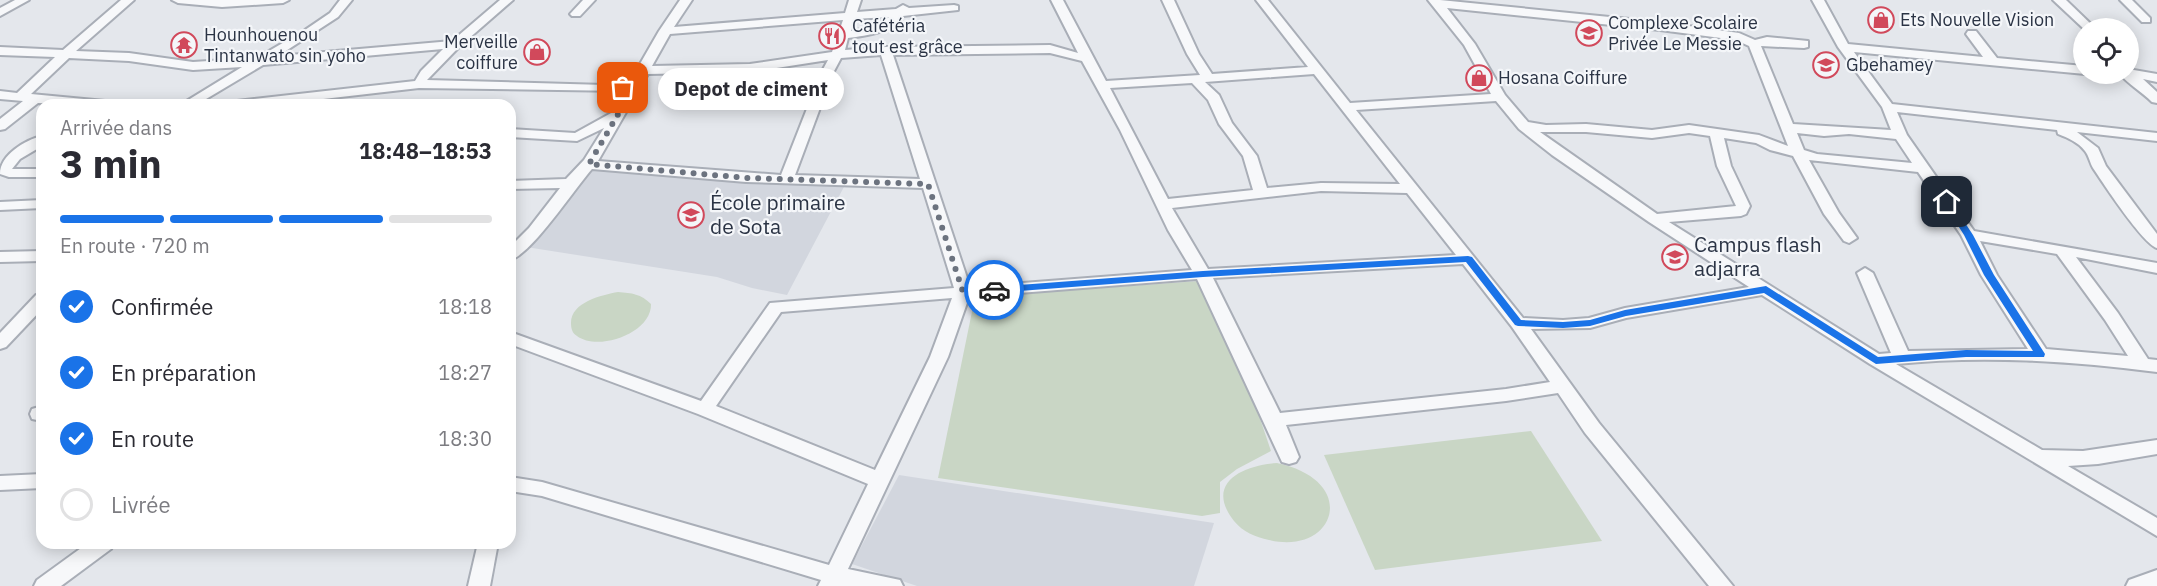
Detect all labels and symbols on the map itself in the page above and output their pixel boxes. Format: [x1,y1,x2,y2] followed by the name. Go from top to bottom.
[1866,5,1896,35] shop icon: Ets Nouvelle Vision
[1900,8,2054,31] place label: Ets Nouvelle Vision
[1608,11,1758,55] place label: Complexe Scolaire Privée Le Messie
[852,14,963,58] place label: Cafétéria tout est grâce
[1574,18,1604,48] school or university icon: Complexe Scolaire Privée Le Messie
[817,21,847,51] restaurant icon: Cafétéria tout est grâce
[204,23,366,67] place label: Hounhouenou Tintanwato sin yoho
[169,30,199,60] temple icon: Hounhouenou Tintanwato sin yoho
[444,30,518,74] place label: Merveille coiffure
[522,37,552,67] shop icon: Merveille coiffure
[1811,50,1841,80] school or university icon: Gbehamey
[1846,53,1933,76] place label: Gbehamey
[597,62,648,113] pin
[1464,63,1494,93] shop icon: Hosana Coiffure
[1498,66,1627,89] place label: Hosana Coiffure
[659,67,845,109] callout: Depot de ciment
[1921,176,1972,227] pin
[710,188,846,240] place label: École primaire de Sota
[676,200,706,230] school or university icon: École primaire de Sota
[1694,230,1822,282] place label: Campus flash adjarra
[1660,242,1690,272] school or university icon: Campus flash adjarra
[964,260,1024,320] courier

